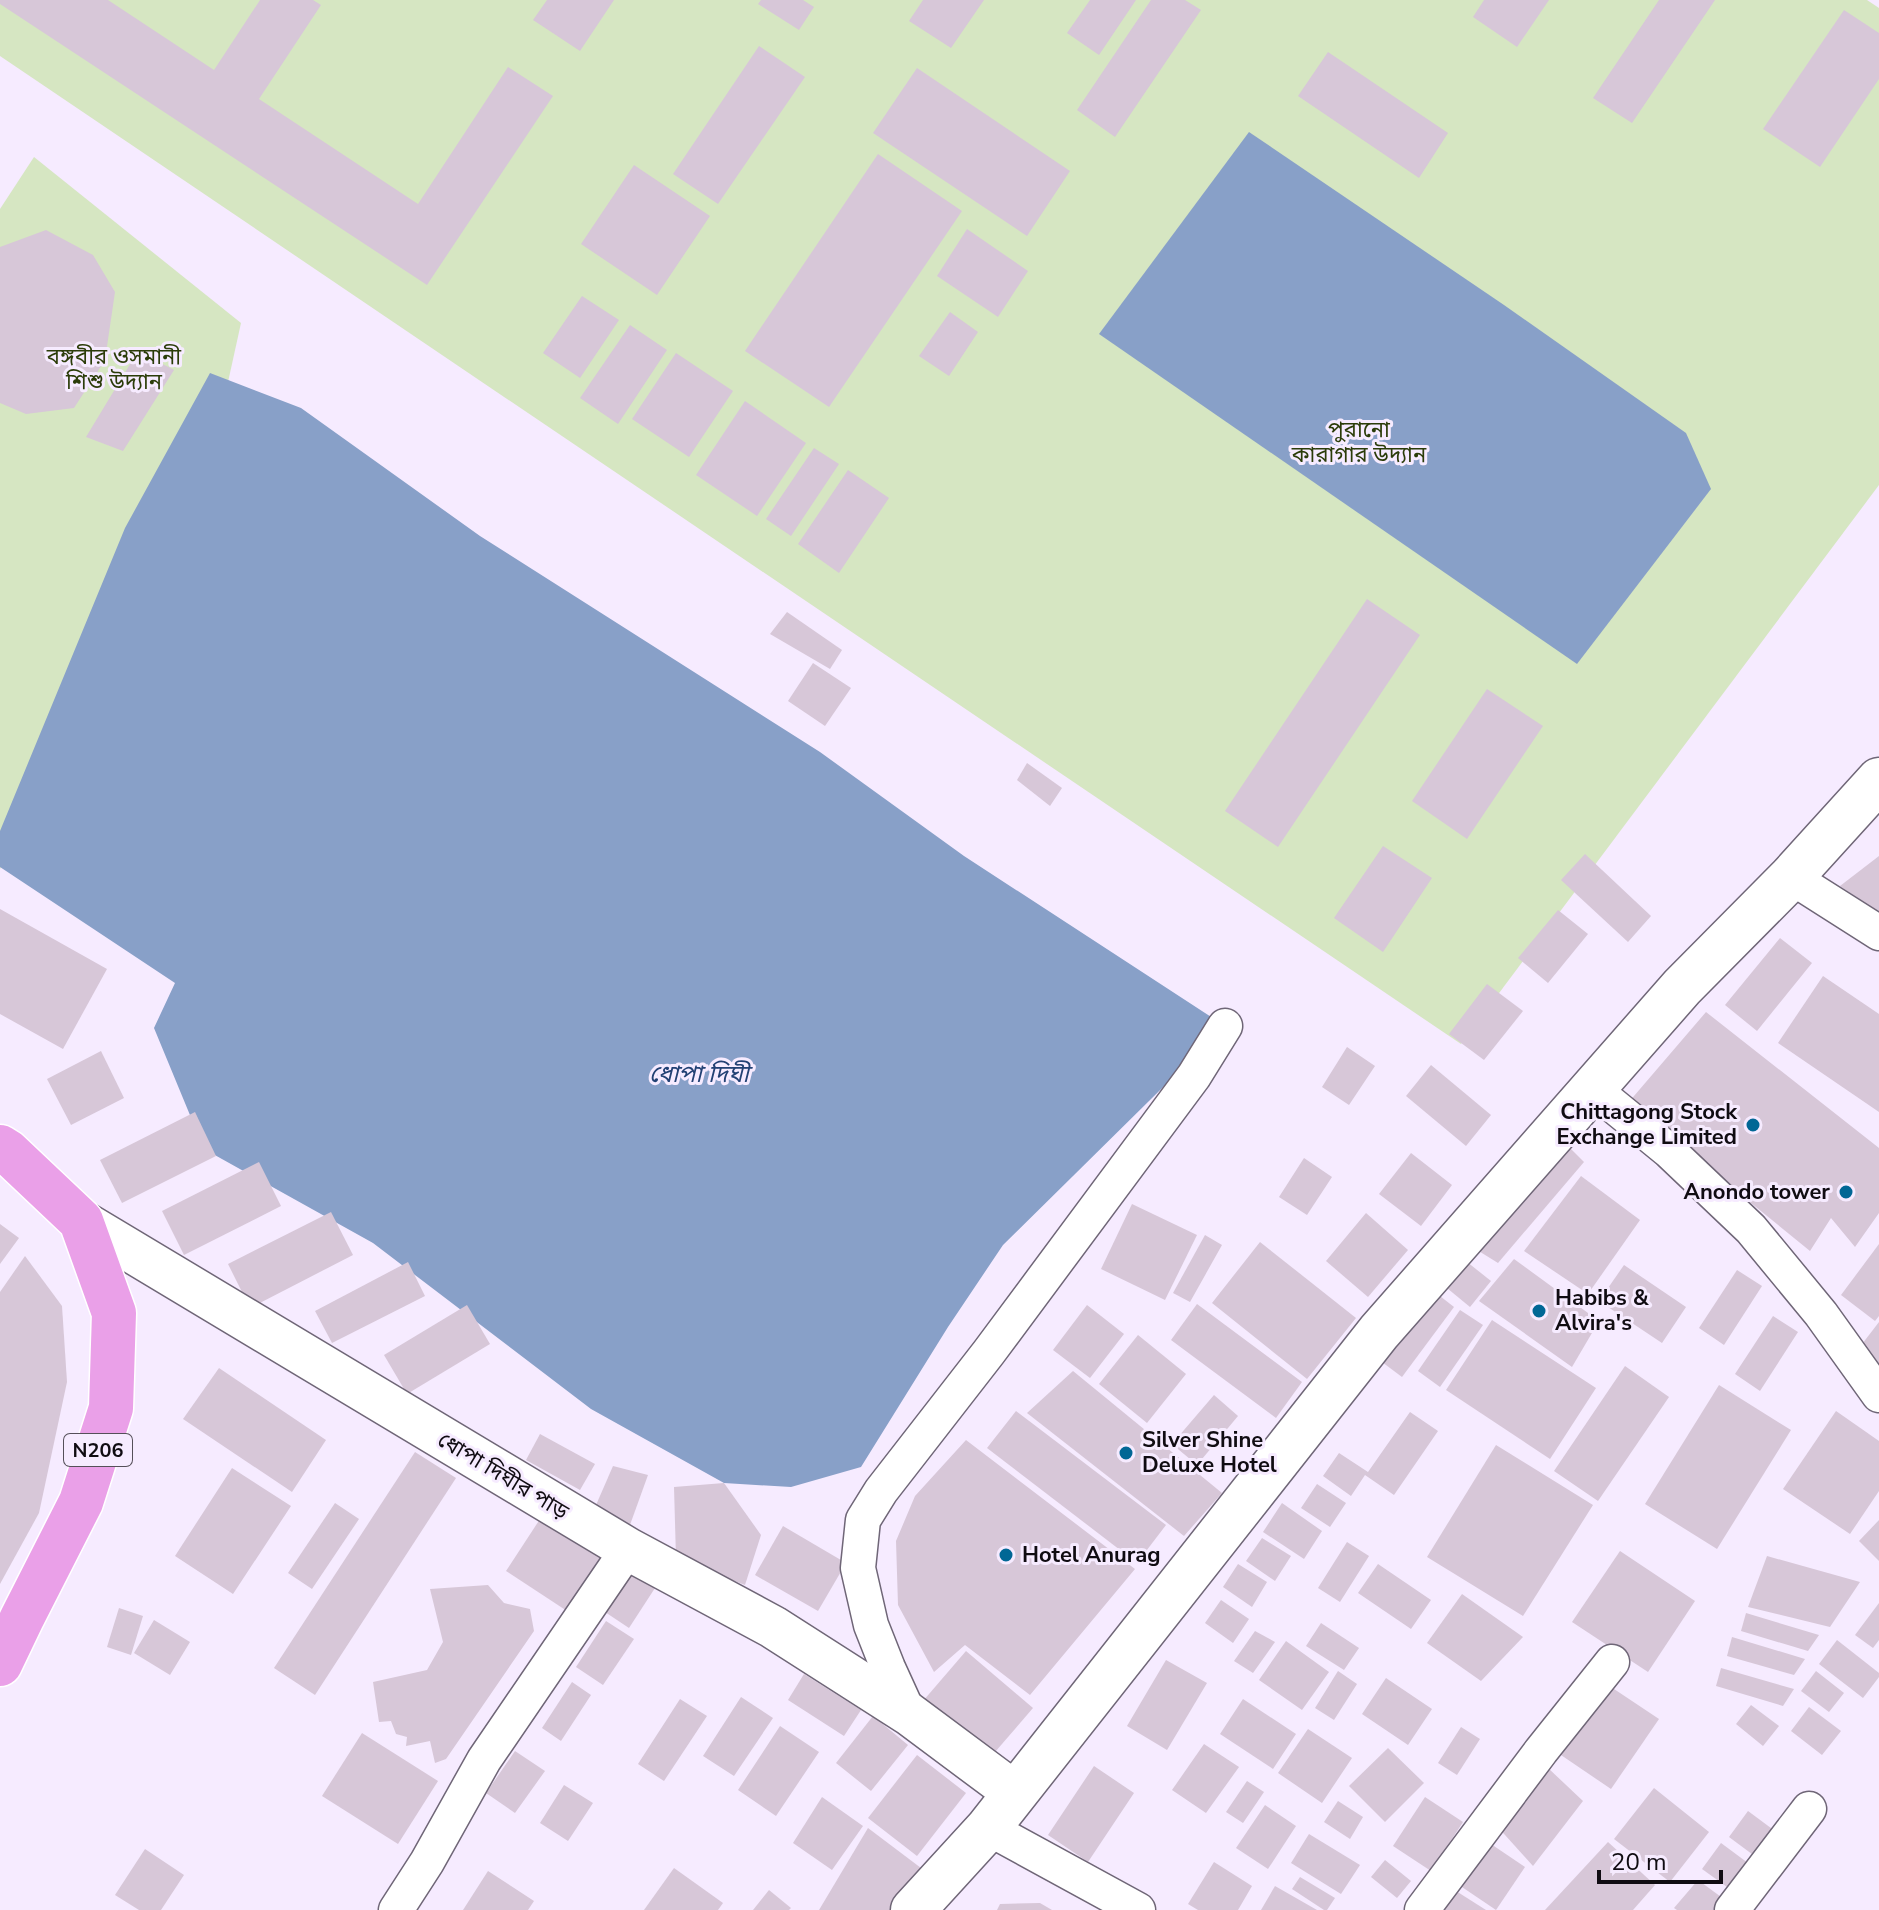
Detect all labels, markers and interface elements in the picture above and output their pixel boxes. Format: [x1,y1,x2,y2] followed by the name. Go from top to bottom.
[46,342,182,397] park label: বঙ্গবীর ওসমানী শিশু উদ্যান
[1291,415,1427,470] park label: পুরানো কারাগার উদ্যান
[649,1058,754,1090] water label: ধোপা দিঘী
[1556,1097,1738,1152] place label: Chittagong Stock Exchange Limited
[1744,1116,1762,1134] marker: Chittagong Stock Exchange Limited
[1684,1177,1830,1207] place label: Anondo tower
[1837,1183,1855,1201] marker: Anondo tower
[1555,1283,1650,1338] place label: Habibs & Alvira's
[1530,1302,1548,1320] marker: Habibs & Alvira's
[432,1425,574,1527] street label: ধোপা দিঘীর পাড়
[1142,1425,1277,1480] place label: Silver Shine Deluxe Hotel
[64,1434,132,1466] road number: N206
[1117,1444,1135,1462] marker: Silver Shine Deluxe Hotel
[1022,1540,1161,1570] place label: Hotel Anurag
[997,1546,1015,1564] marker: Hotel Anurag
[1599,1834,1721,1884] scale bar
[1611,1846,1667,1878] text: 20 m

